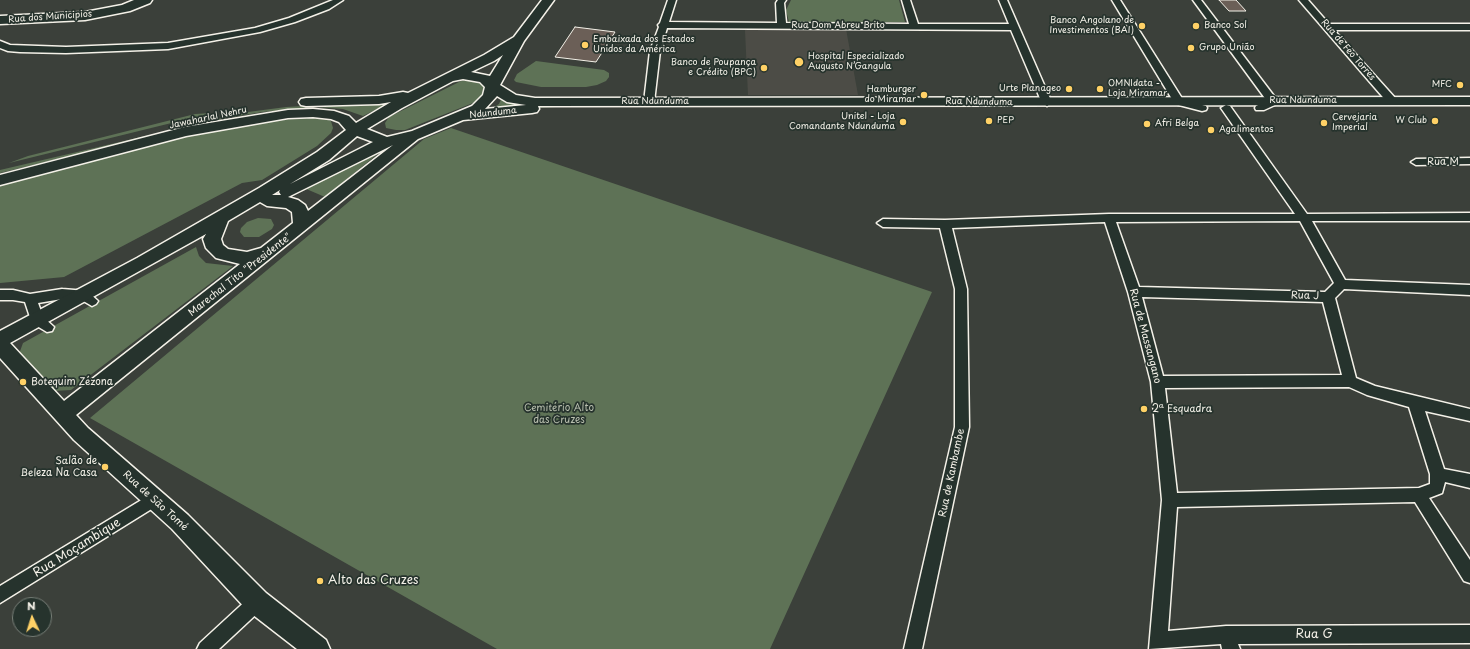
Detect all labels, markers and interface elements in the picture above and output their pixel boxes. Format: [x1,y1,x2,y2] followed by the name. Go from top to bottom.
[8,9,92,25] street label: Rua dos Municipios
[1050,16,1134,37] place label: Banco Angolano de Investimentos (BAI)
[1319,17,1377,83] street label: Rua de Feo Torres
[791,21,885,31] street label: Rua Dom Abreu Brito
[1137,21,1147,31] marker: Banco Angolano de Investimentos (BAI)
[1191,21,1201,31] marker: Banco Sol
[1204,21,1247,31] place label: Banco Sol
[593,35,695,56] place label: Embaixada dos Estados Unidos da América
[580,40,590,50] marker: Embaixada dos Estados Unidos da América
[1186,43,1196,53] marker: Grupo União
[1199,43,1254,53] place label: Grupo União
[808,52,904,73] place label: Hospital Especializado Augusto N’Gangula
[793,56,805,68] marker: Hospital Especializado Augusto N’Gangula
[671,58,756,79] place label: Banco de Poupança e Crédito (BPC)
[759,63,769,73] marker: Banco de Poupança e Crédito (BPC)
[1108,79,1167,100] place label: OMNIdata - Loja Miramar
[1432,80,1452,90] place label: MFC
[1455,80,1465,90] marker: MFC
[999,84,1061,94] place label: Urte Planageo
[1064,84,1074,94] marker: Urte Planageo
[1095,84,1105,94] marker: OMNIdata - Loja Miramar
[865,85,916,106] place label: Hamburger do Miramar
[919,90,929,100] marker: Hamburger do Miramar
[945,96,1013,108] street label: Rua Ndunduma
[1269,96,1337,106] street label: Rua Ndunduma
[621,97,689,107] street label: Rua Ndunduma
[168,105,248,131] street label: Jawaharlal Nehru
[469,105,517,121] street label: Ndunduma
[789,112,895,133] place label: Unitel - Loja Comandante Ndunduma
[1332,113,1377,134] place label: Cervejaria Imperial
[984,116,994,126] marker: PEP
[997,116,1014,126] place label: PEP
[1396,116,1427,126] place label: W Club
[1430,116,1440,126] marker: W Club
[898,117,908,127] marker: Unitel - Loja Comandante Ndunduma
[1319,118,1329,128] marker: Cervejaria Imperial
[1142,119,1152,129] marker: Afri Belga
[1155,119,1199,129] place label: Afri Belga
[1206,125,1216,135] marker: Agalimentos
[1219,125,1273,135] place label: Agalimentos
[1427,156,1459,168] street label: Rua M
[186,231,294,319] street label: Marechal Tito "Presidente"
[1127,287,1163,385] street label: Rua de Massangano
[1291,290,1319,302] street label: Rua J
[31,376,113,388] place label: Botequim Zézona
[18,377,28,387] marker: Botequim Zézona
[524,402,594,426] park label: Cemitério Alto das Cruzes
[1152,403,1212,415] place label: 2ª Esquadra
[1139,404,1149,414] marker: 2ª Esquadra
[937,428,967,518] street label: Rua de Kambambe
[21,455,97,478] place label: Salão de Beleza Na Casa
[100,462,110,472] marker: Salão de Beleza Na Casa
[120,469,190,533] street label: Rua de São Tomé
[31,515,123,581] street label: Rua Moçambique
[328,574,418,588] place label: Alto das Cruzes
[315,576,325,586] marker: Alto das Cruzes
[12,597,52,637] north arrow
[26,597,36,614] text: N
[1295,628,1333,642] street label: Rua G

